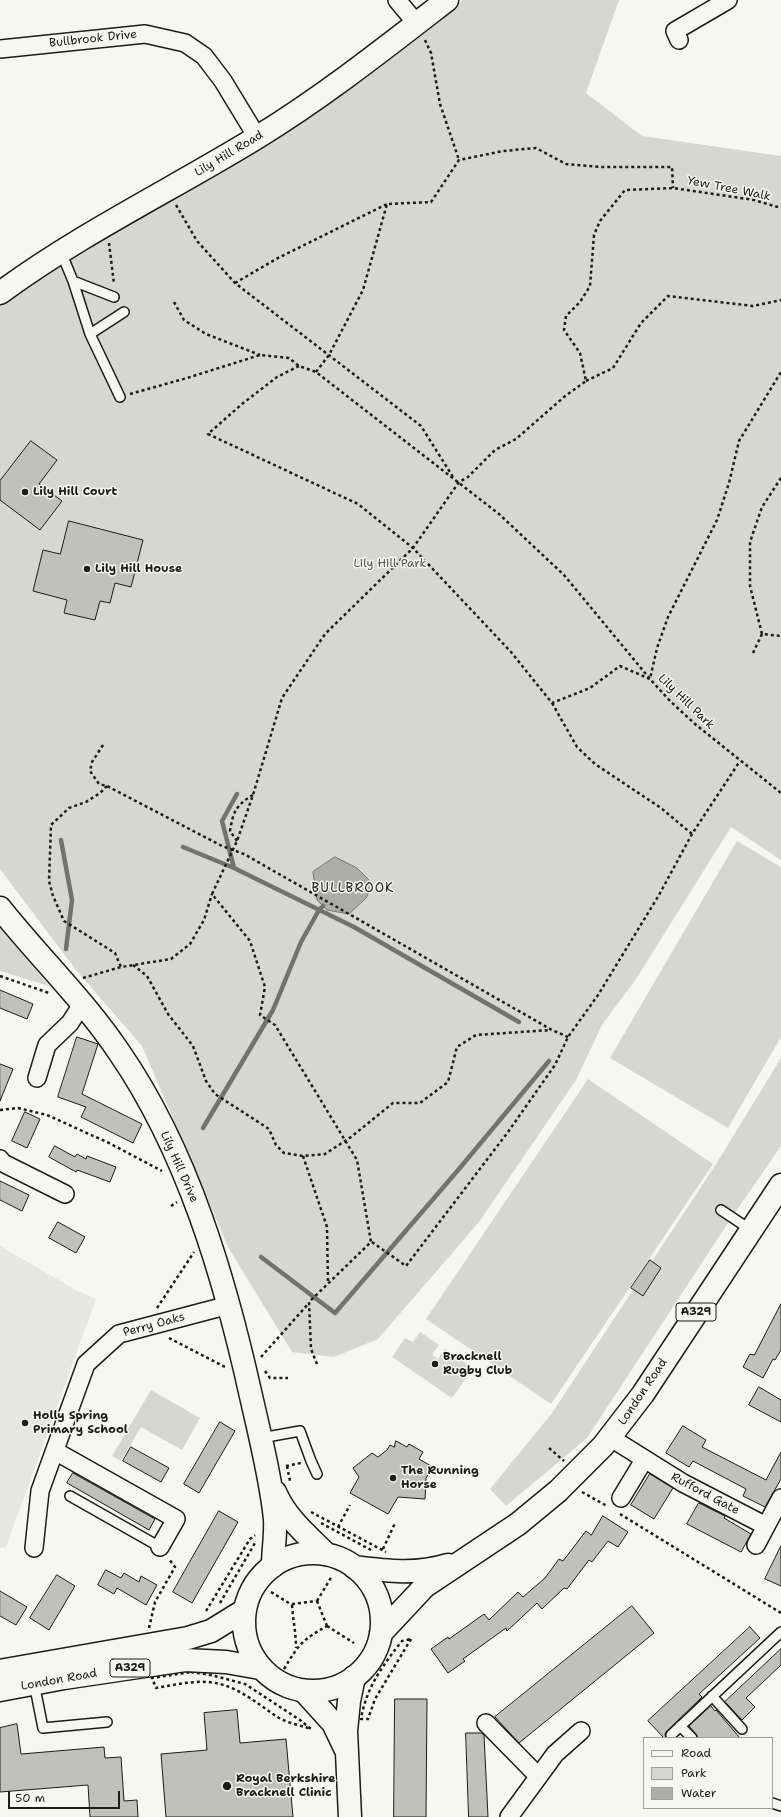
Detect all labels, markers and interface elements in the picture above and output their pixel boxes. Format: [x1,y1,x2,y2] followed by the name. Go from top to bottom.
[48,27,138,51] street label: Bullbrook Drive
[192,128,266,180] street label: Lily Hill Road
[686,174,772,204] street label: Yew Tree Walk
[33,485,117,499] place label: Lily Hill Court
[20,487,30,497] marker: Lily Hill Court
[354,557,426,571] park label: Lily Hill Park
[95,562,182,576] place label: Lily Hill House
[82,564,92,574] marker: Lily Hill House
[655,671,717,733] street label: Lily Hill Park
[311,881,395,897] district label: BULLBROOK
[157,1129,201,1205] street label: Lily Hill Drive
[676,1303,716,1321] road number: A329
[122,1310,186,1340] street label: Perry Oaks
[443,1350,512,1378] place label: Bracknell Rugby Club
[615,1356,671,1428] street label: London Road
[430,1359,440,1369] marker: Bracknell Rugby Club
[33,1409,128,1437] place label: Holly Spring Primary School
[20,1418,30,1428] marker: Holly Spring Primary School
[401,1464,479,1492] place label: The Running Horse
[668,1470,742,1518] street label: Rufford Gate
[388,1473,398,1483] marker: The Running Horse
[110,1659,150,1677] road number: A329
[20,1666,98,1694] street label: London Road
[643,1737,773,1809] legend
[681,1745,711,1761] text: Road
[681,1765,707,1781] text: Park
[236,1772,335,1800] place label: Royal Berkshire Bracknell Clinic
[221,1780,233,1792] marker: Royal Berkshire Bracknell Clinic
[10,1783,122,1809] scale bar
[681,1785,716,1801] text: Water
[15,1790,45,1806] text: 50 m

